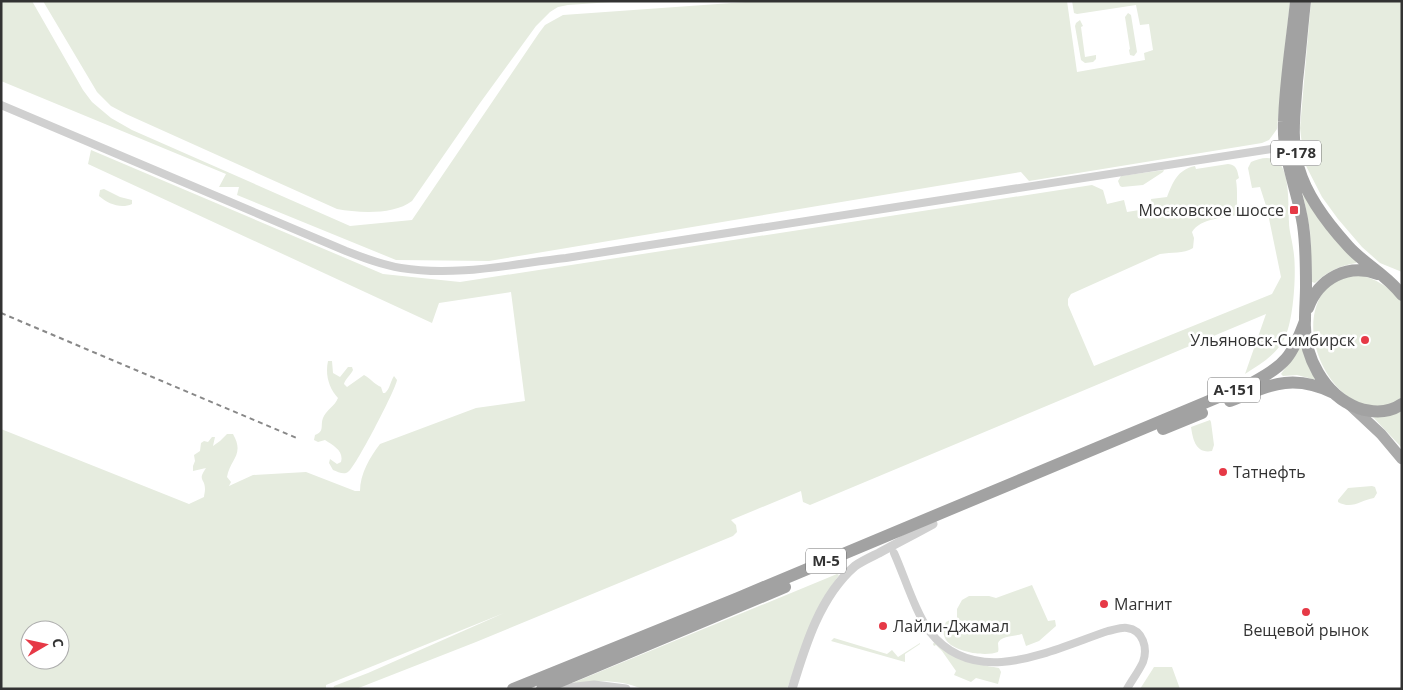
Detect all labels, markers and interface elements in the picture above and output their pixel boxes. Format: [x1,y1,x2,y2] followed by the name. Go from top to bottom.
[1271,140,1321,166] road number: Р-178
[1138,199,1284,221] place label: Московское шоссе
[1288,204,1300,216] marker: Московское шоссе
[1190,329,1356,351] place label: Ульяновск-Симбирск
[1359,334,1371,346] marker: Ульяновск-Симбирск
[1208,378,1260,402] road number: А-151
[1233,461,1306,483] place label: Татнефть
[1217,466,1229,478] marker: Татнефть
[806,548,846,574] road number: М-5
[1114,593,1172,615] place label: Магнит
[1098,598,1110,610] marker: Магнит
[1300,606,1312,618] marker: Вещевой рынок
[893,615,1009,637] place label: Лайли-Джамал
[1243,619,1370,641] place label: Вещевой рынок
[20,620,70,670] north arrow
[877,620,889,632] marker: Лайли-Джамал
[48,637,68,649] text: С

